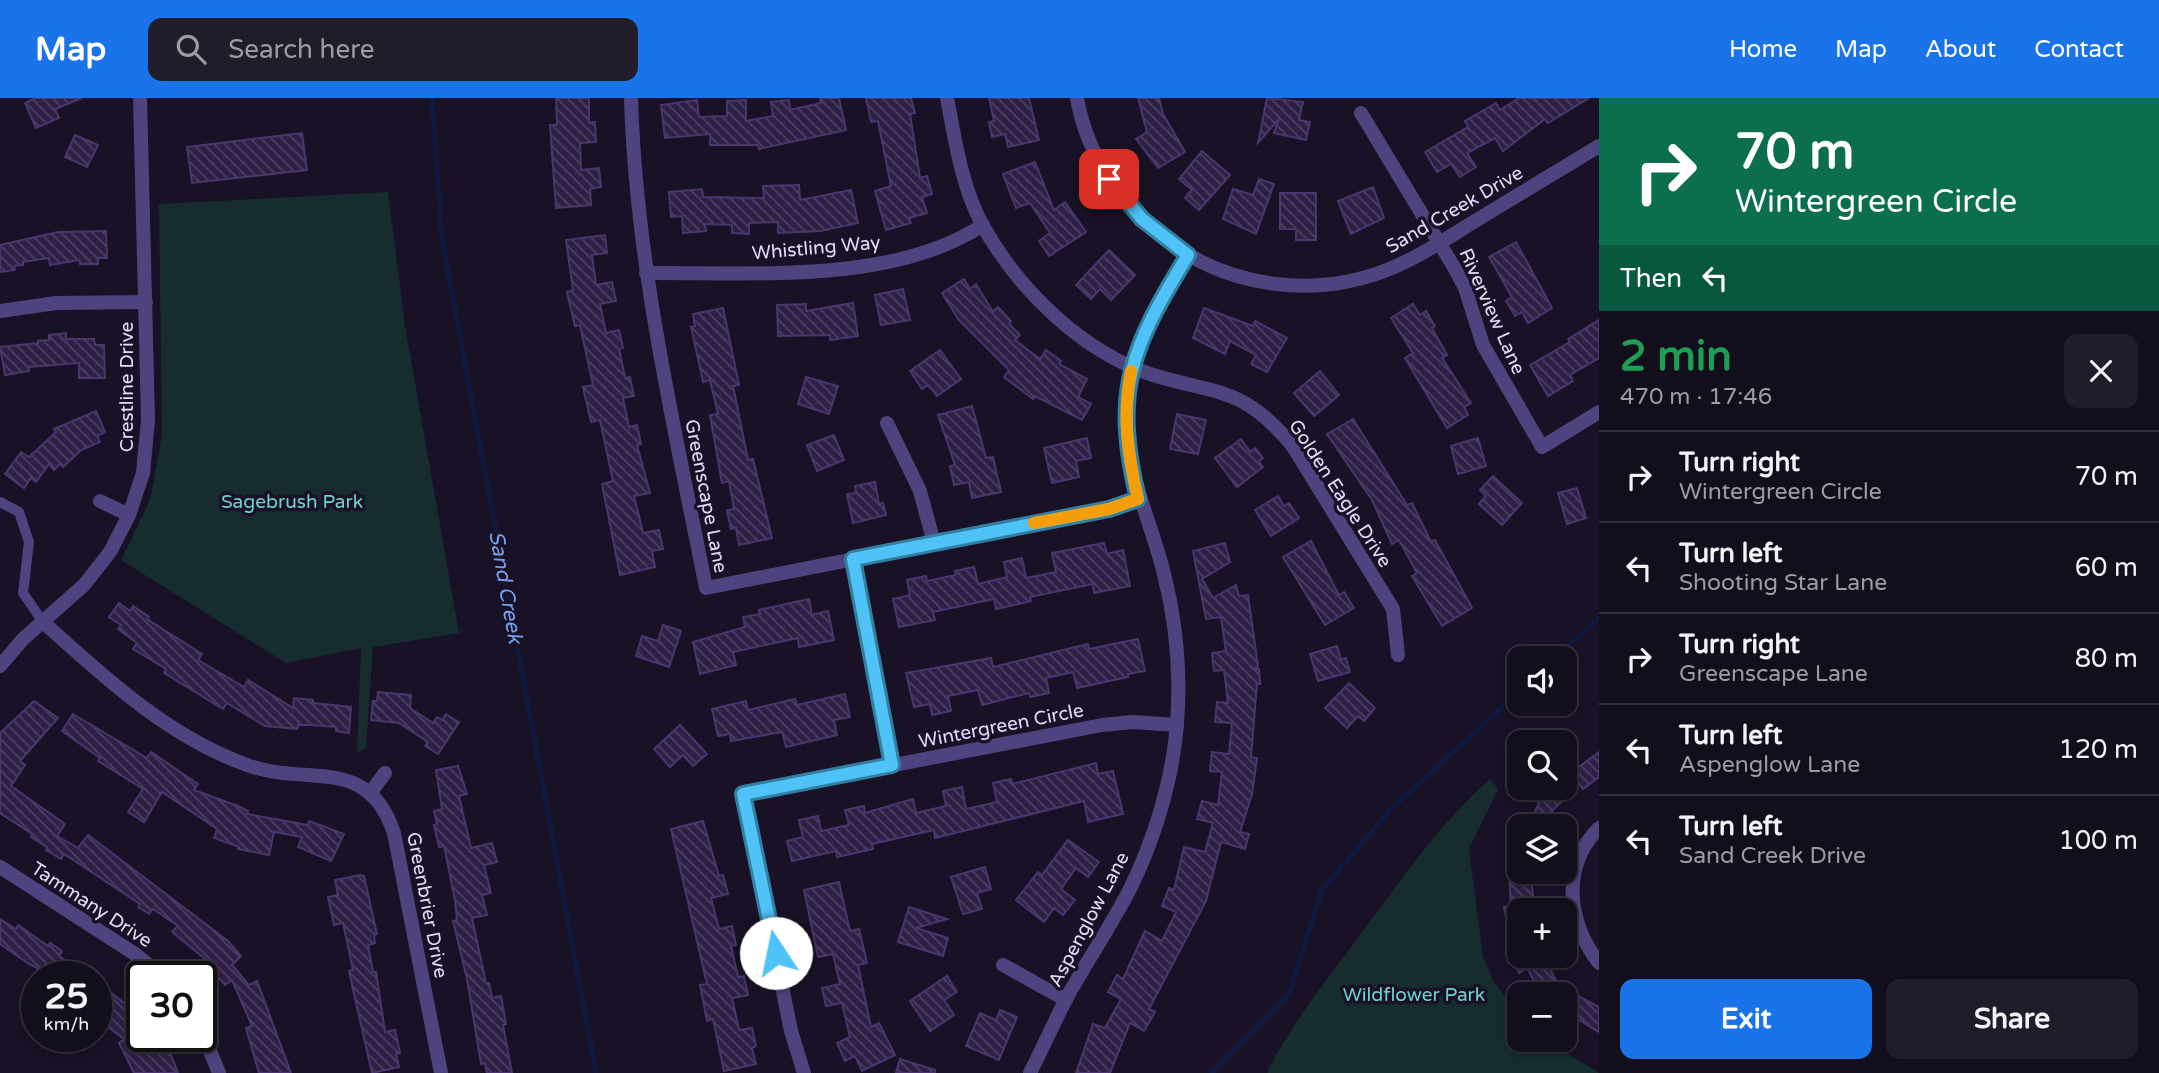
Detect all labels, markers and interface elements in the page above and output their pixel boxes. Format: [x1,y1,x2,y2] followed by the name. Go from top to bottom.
[148,18,638,81] search box
[35,30,106,69] text: Map
[172,30,210,68] icon: search
[228,34,374,65] text: Search here
[1729,35,1797,64] text: Home
[1835,35,1887,64] text: Map
[1925,35,1996,64] text: About
[2034,35,2124,64] text: Contact
[1735,123,1854,182] text: 70 m
[1620,126,1711,217] icon: right
[1079,149,1139,209] pin
[1090,160,1128,198] icon: arrive
[1382,162,1527,258] street label: Sand Creek Drive
[1735,183,2017,221] text: Wintergreen Circle
[751,231,881,265] street label: Whistling Way
[1454,245,1530,378] street label: Riverview Lane
[1696,259,1734,297] icon: left
[1620,263,1682,294] text: Then
[116,322,138,452] street label: Crestline Drive
[1620,331,1732,382] text: 2 min
[2064,334,2138,408] button: close
[1620,383,1772,411] text: 470 m · 17:46
[1284,416,1396,572] street label: Golden Eagle Drive
[680,418,732,575] street label: Greenscape Lane
[1679,447,1800,478] text: Turn right
[1620,458,1658,496] icon: right
[2075,461,2138,492] text: 70 m
[1679,478,1882,506] text: Wintergreen Circle
[221,491,363,513] park label: Sagebrush Park
[483,529,528,647] water label: Sand Creek
[1679,538,1782,569] text: Turn left
[1620,549,1658,587] icon: left
[2075,552,2138,583] text: 60 m
[1679,569,1887,597] text: Shooting Star Lane
[1679,629,1800,660] text: Turn right
[1620,640,1658,678] icon: right
[2075,643,2138,674] text: 80 m
[1507,646,1577,1052] map controls
[1507,646,1577,716] button: sound
[1679,660,1868,688] text: Greenscape Lane
[917,699,1086,753] street label: Wintergreen Circle
[1679,720,1782,751] text: Turn left
[1507,730,1577,800] button: search
[1620,731,1658,769] icon: left
[2058,734,2138,765] text: 120 m
[1679,751,1860,779] text: Aspenglow Lane
[1679,811,1782,842] text: Turn left
[1507,814,1577,884] button: layers
[1620,822,1658,860] icon: left
[2058,825,2138,856] text: 100 m
[402,830,452,980] street label: Greenbrier Drive
[1679,842,1866,870] text: Sand Creek Drive
[1044,848,1134,991] street label: Aspenglow Lane
[27,858,156,952] street label: Tammany Drive
[1507,898,1577,968] button: +
[739,916,813,990] position arrow
[126,961,217,1052] speed limit sign: 30
[45,976,88,1018] text: 25
[1620,979,1872,1059] button: Exit
[1886,979,2138,1059] button: Share
[1507,982,1577,1052] button: −
[1343,984,1485,1006] park label: Wildflower Park
[44,1013,89,1035] text: km/h

